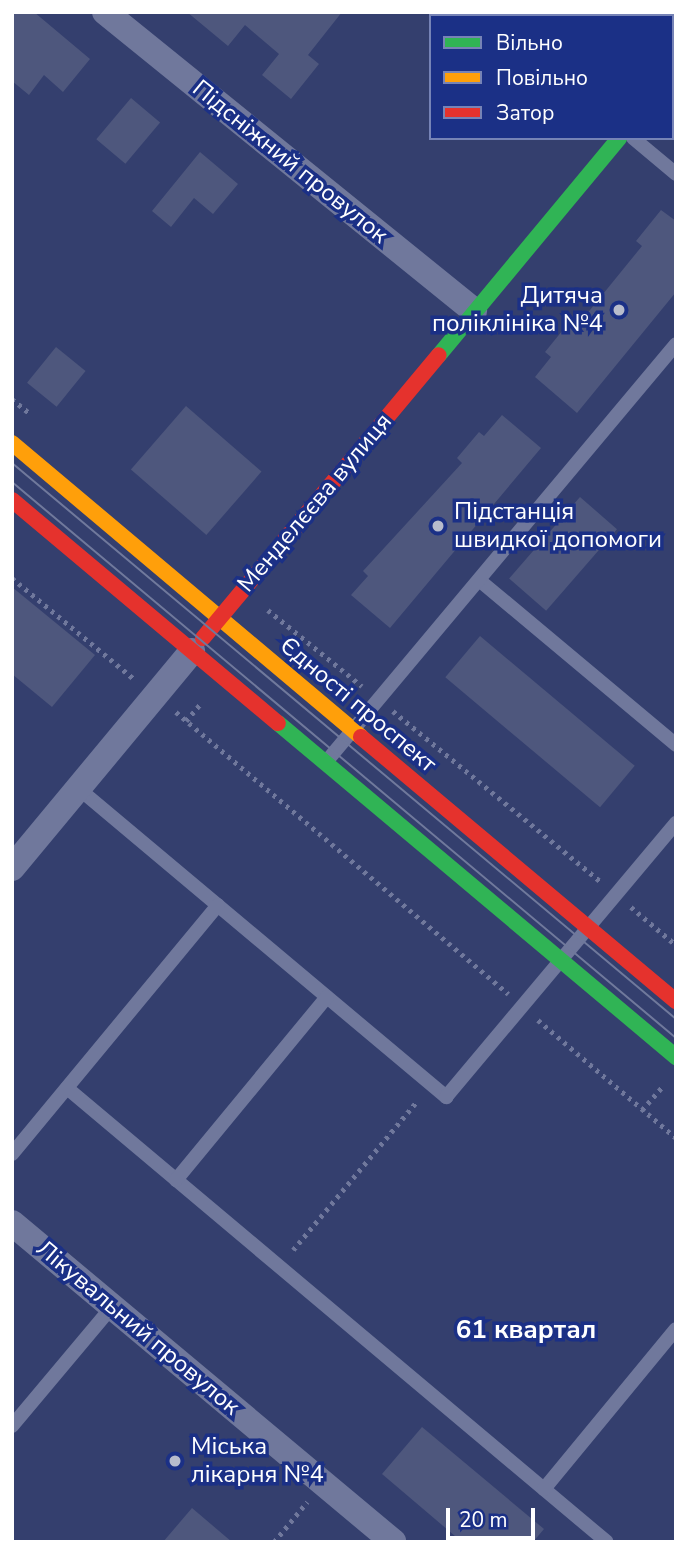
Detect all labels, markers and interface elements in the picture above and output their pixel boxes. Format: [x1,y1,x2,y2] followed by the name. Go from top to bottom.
[429,14,674,140] legend
[496,29,563,57] text: Вільно
[496,64,588,92] text: Повільно
[186,74,394,250] street label: Підсніжний провулок
[496,99,554,127] text: Затор
[432,282,603,338] place label: Дитяча поліклініка №4
[609,300,629,320] marker: Дитяча поліклініка №4
[232,408,398,598] street label: Менделєєва вулиця
[454,498,662,554] place label: Підстанція швидкої допомоги
[428,516,448,536] marker: Підстанція швидкої допомоги
[274,631,442,779] street label: Єдності проспект
[30,1234,246,1422] street label: Лікувальний провулок
[456,1314,596,1346] district label: 61 квартал
[191,1433,324,1489] place label: Міська лікарня №4
[165,1451,185,1471] marker: Міська лікарня №4
[450,1494,539,1538] scale bar
[459,1506,508,1534] text: 20 m

